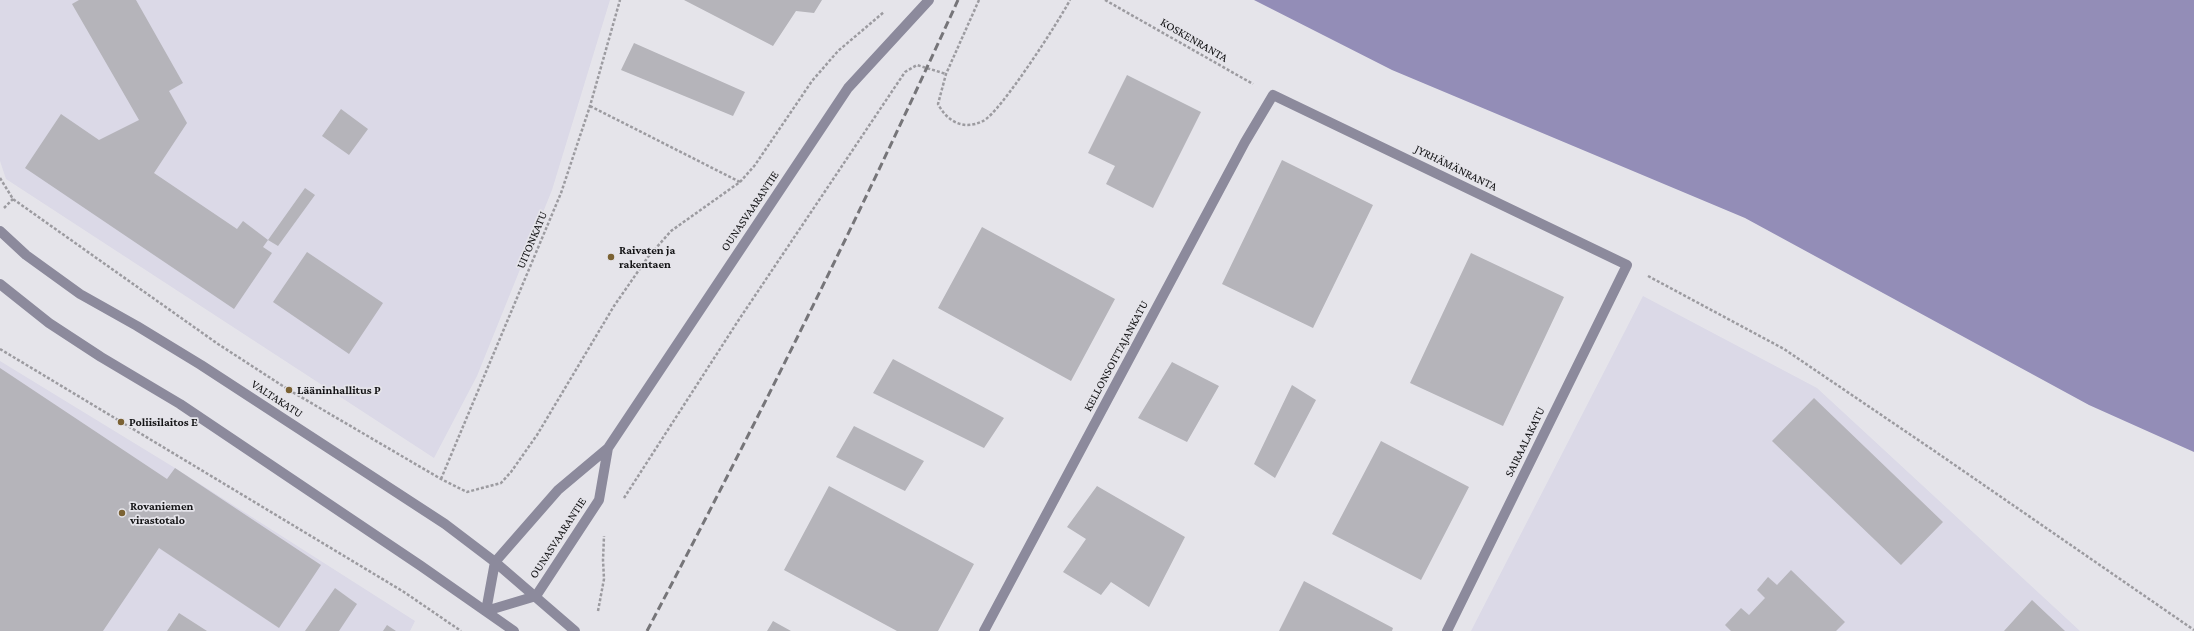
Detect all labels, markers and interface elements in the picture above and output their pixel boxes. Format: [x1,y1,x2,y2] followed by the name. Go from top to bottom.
[1158,15,1230,65] street label: KOSKENRANTA
[1412,142,1500,194] street label: JYRHÄMÄNRANTA
[718,168,782,254] street label: OUNASVAARANTIE
[513,209,551,271] street label: UITONKATU
[619,243,675,271] place label: Raivaten ja rakentaen
[606,252,616,262] marker: Raivaten ja rakentaen
[1081,298,1151,414] street label: KELLONSOITTAJANKATU
[248,377,306,421] street label: VALTAKATU
[297,383,381,397] place label: Lääninhallitus P
[284,385,294,395] marker: Lääninhallitus P
[1502,405,1548,479] street label: SAIRAALAKATU
[129,415,198,429] place label: Poliisilaitos E
[116,417,126,427] marker: Poliisilaitos E
[526,495,590,581] street label: OUNASVAARANTIE
[130,499,193,527] place label: Rovaniemen virastotalo
[117,508,127,518] marker: Rovaniemen virastotalo

